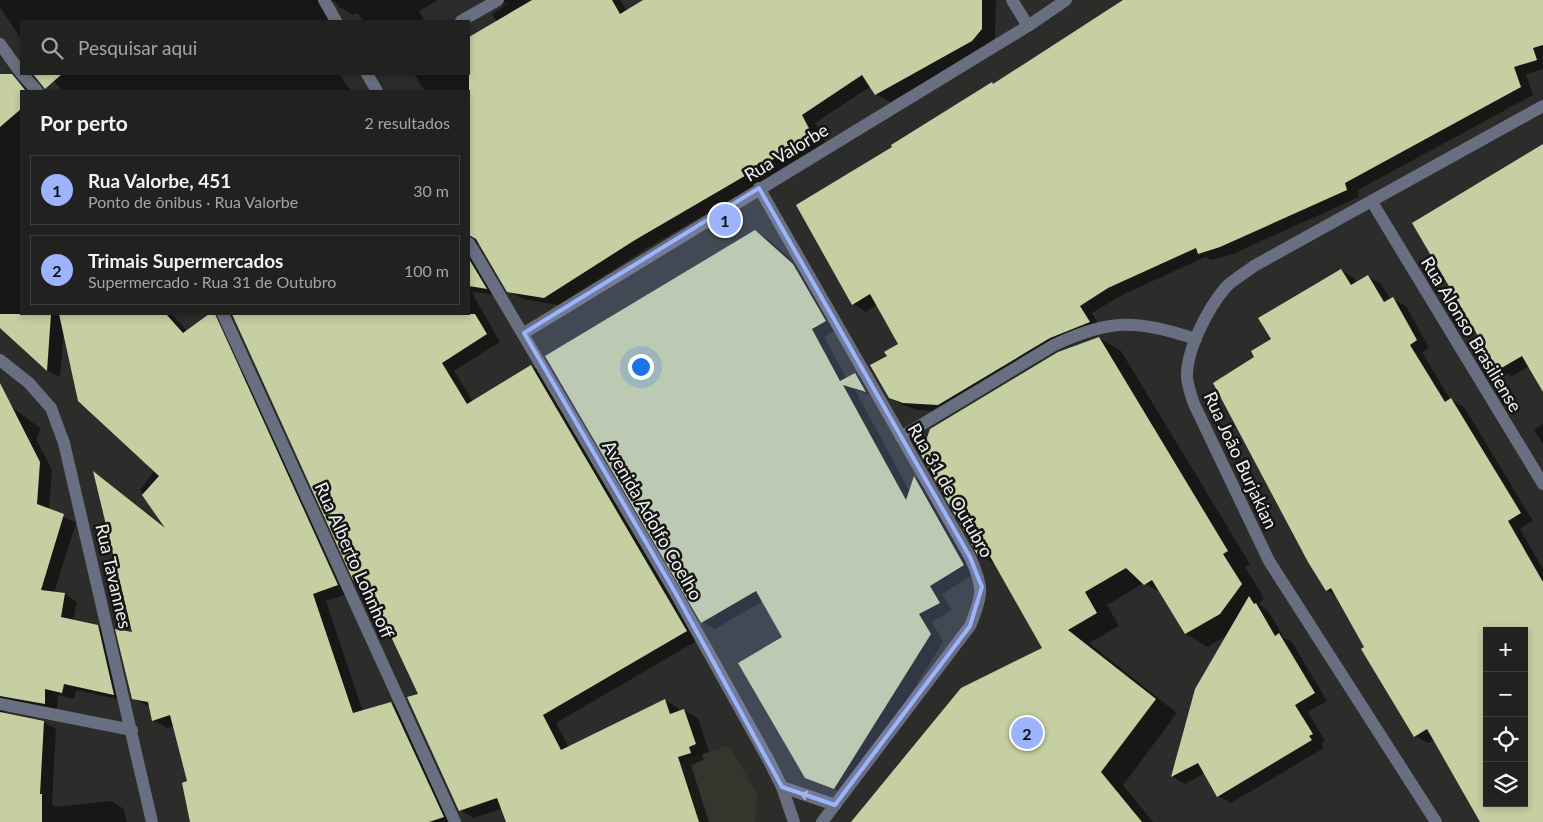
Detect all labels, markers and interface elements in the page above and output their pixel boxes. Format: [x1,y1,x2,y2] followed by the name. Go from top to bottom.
[20,20,470,75] search box
[38,34,66,62] icon: search
[78,36,197,59] text: Pesquisar aqui
[40,110,128,135] text: Por perto
[364,113,450,132] text: 2 resultados
[740,118,832,186] street label: Rua Valorbe
[88,169,231,192] text: Rua Valorbe, 451
[52,181,62,200] text: 1
[413,181,449,200] text: 30 m
[88,192,298,211] text: Ponto de ônibus · Rua Valorbe
[709,201,741,239] pin: 1
[88,249,283,272] text: Trimais Supermercados
[1417,252,1527,416] street label: Rua Alonso Brasiliense
[52,261,62,280] text: 2
[404,261,449,280] text: 100 m
[88,272,336,291] text: Supermercado · Rua 31 de Outubro
[628,354,654,380] your location
[1200,388,1282,532] street label: Rua João Burjakian
[904,419,998,561] street label: Rua 31 de Outubro
[598,436,708,604] street label: Avenida Adolfo Coelho
[311,479,399,641] street label: Rua Alberto Lohnhoff
[91,522,137,631] street label: Rua Tavannes
[1483,627,1528,807] map controls
[1483,627,1528,672] button: +
[1483,672,1528,717] button: −
[1011,714,1043,752] pin: 2
[1483,717,1528,762] button: locate
[1483,762,1528,807] button: layers
[801,791,817,800] one-way arrow

